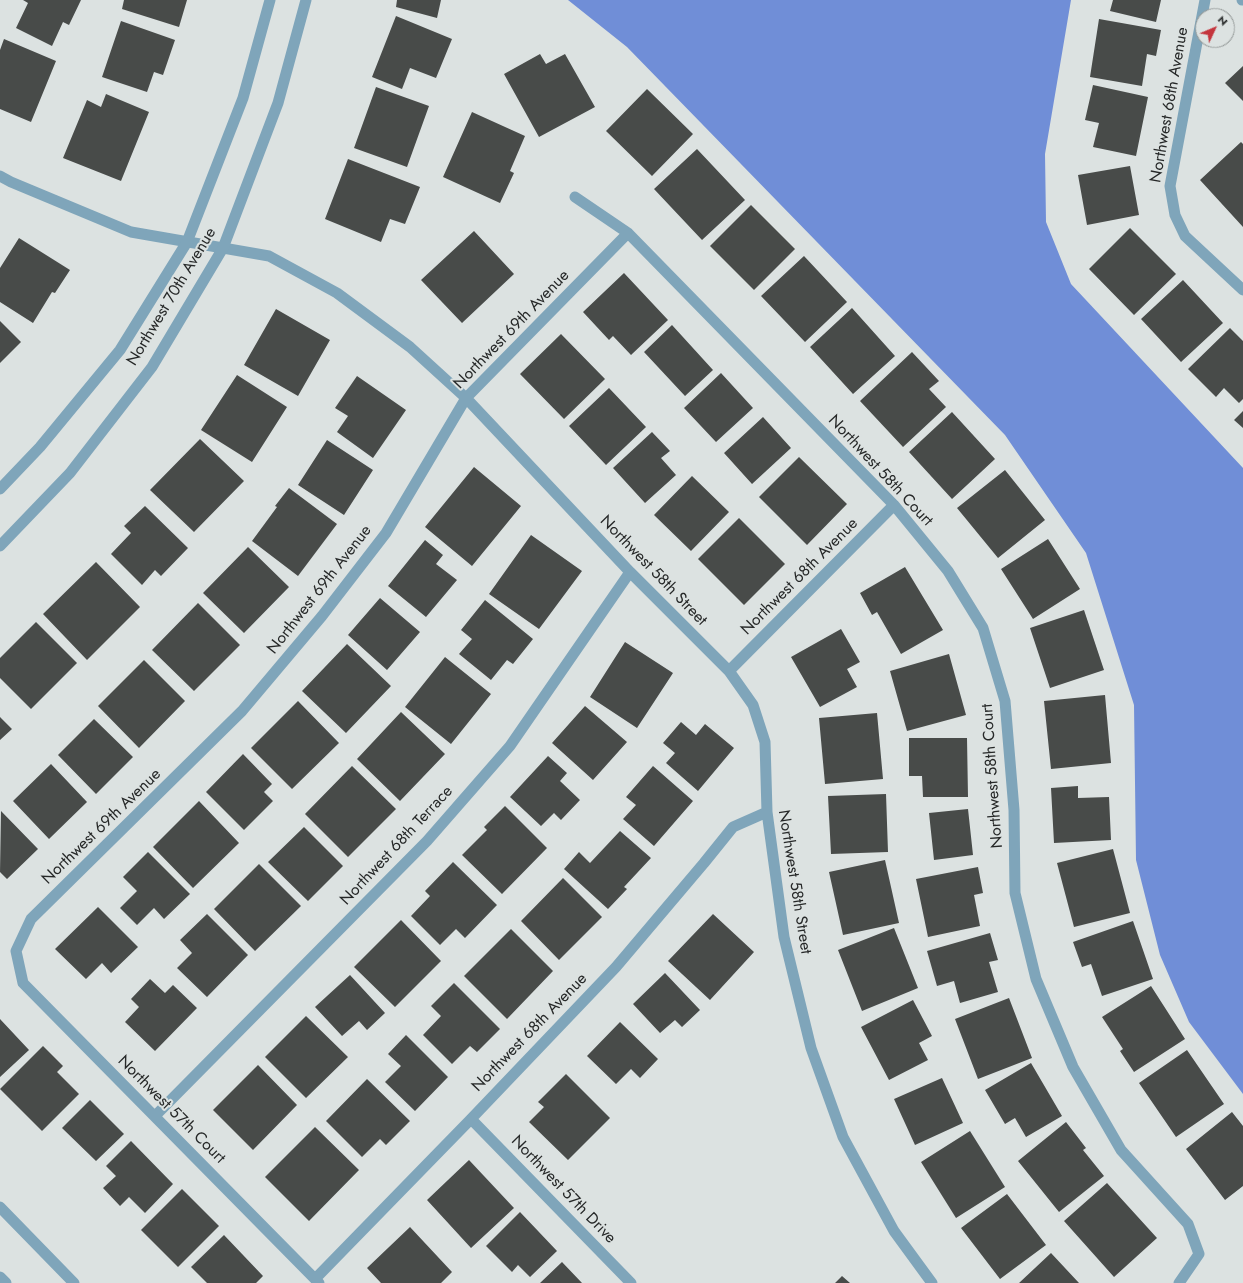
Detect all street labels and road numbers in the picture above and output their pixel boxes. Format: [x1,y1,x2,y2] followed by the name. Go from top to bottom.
[1147,26,1193,184] street label: Northwest 68th Avenue
[123,224,221,370] street label: Northwest 70th Avenue
[450,266,574,394] street label: Northwest 69th Avenue
[824,411,936,531] street label: Northwest 58th Court
[595,512,711,630] street label: Northwest 58th Street
[737,514,863,640] street label: Northwest 68th Avenue
[264,522,376,658] street label: Northwest 69th Avenue
[978,703,1008,849] street label: Northwest 58th Court
[38,765,166,889] street label: Northwest 69th Avenue
[337,782,457,910] street label: Northwest 68th Terrace
[773,809,815,955] street label: Northwest 58th Street
[468,970,592,1096] street label: Northwest 68th Avenue
[113,1052,229,1168] street label: Northwest 57th Court
[507,1132,619,1248] street label: Northwest 57th Drive

